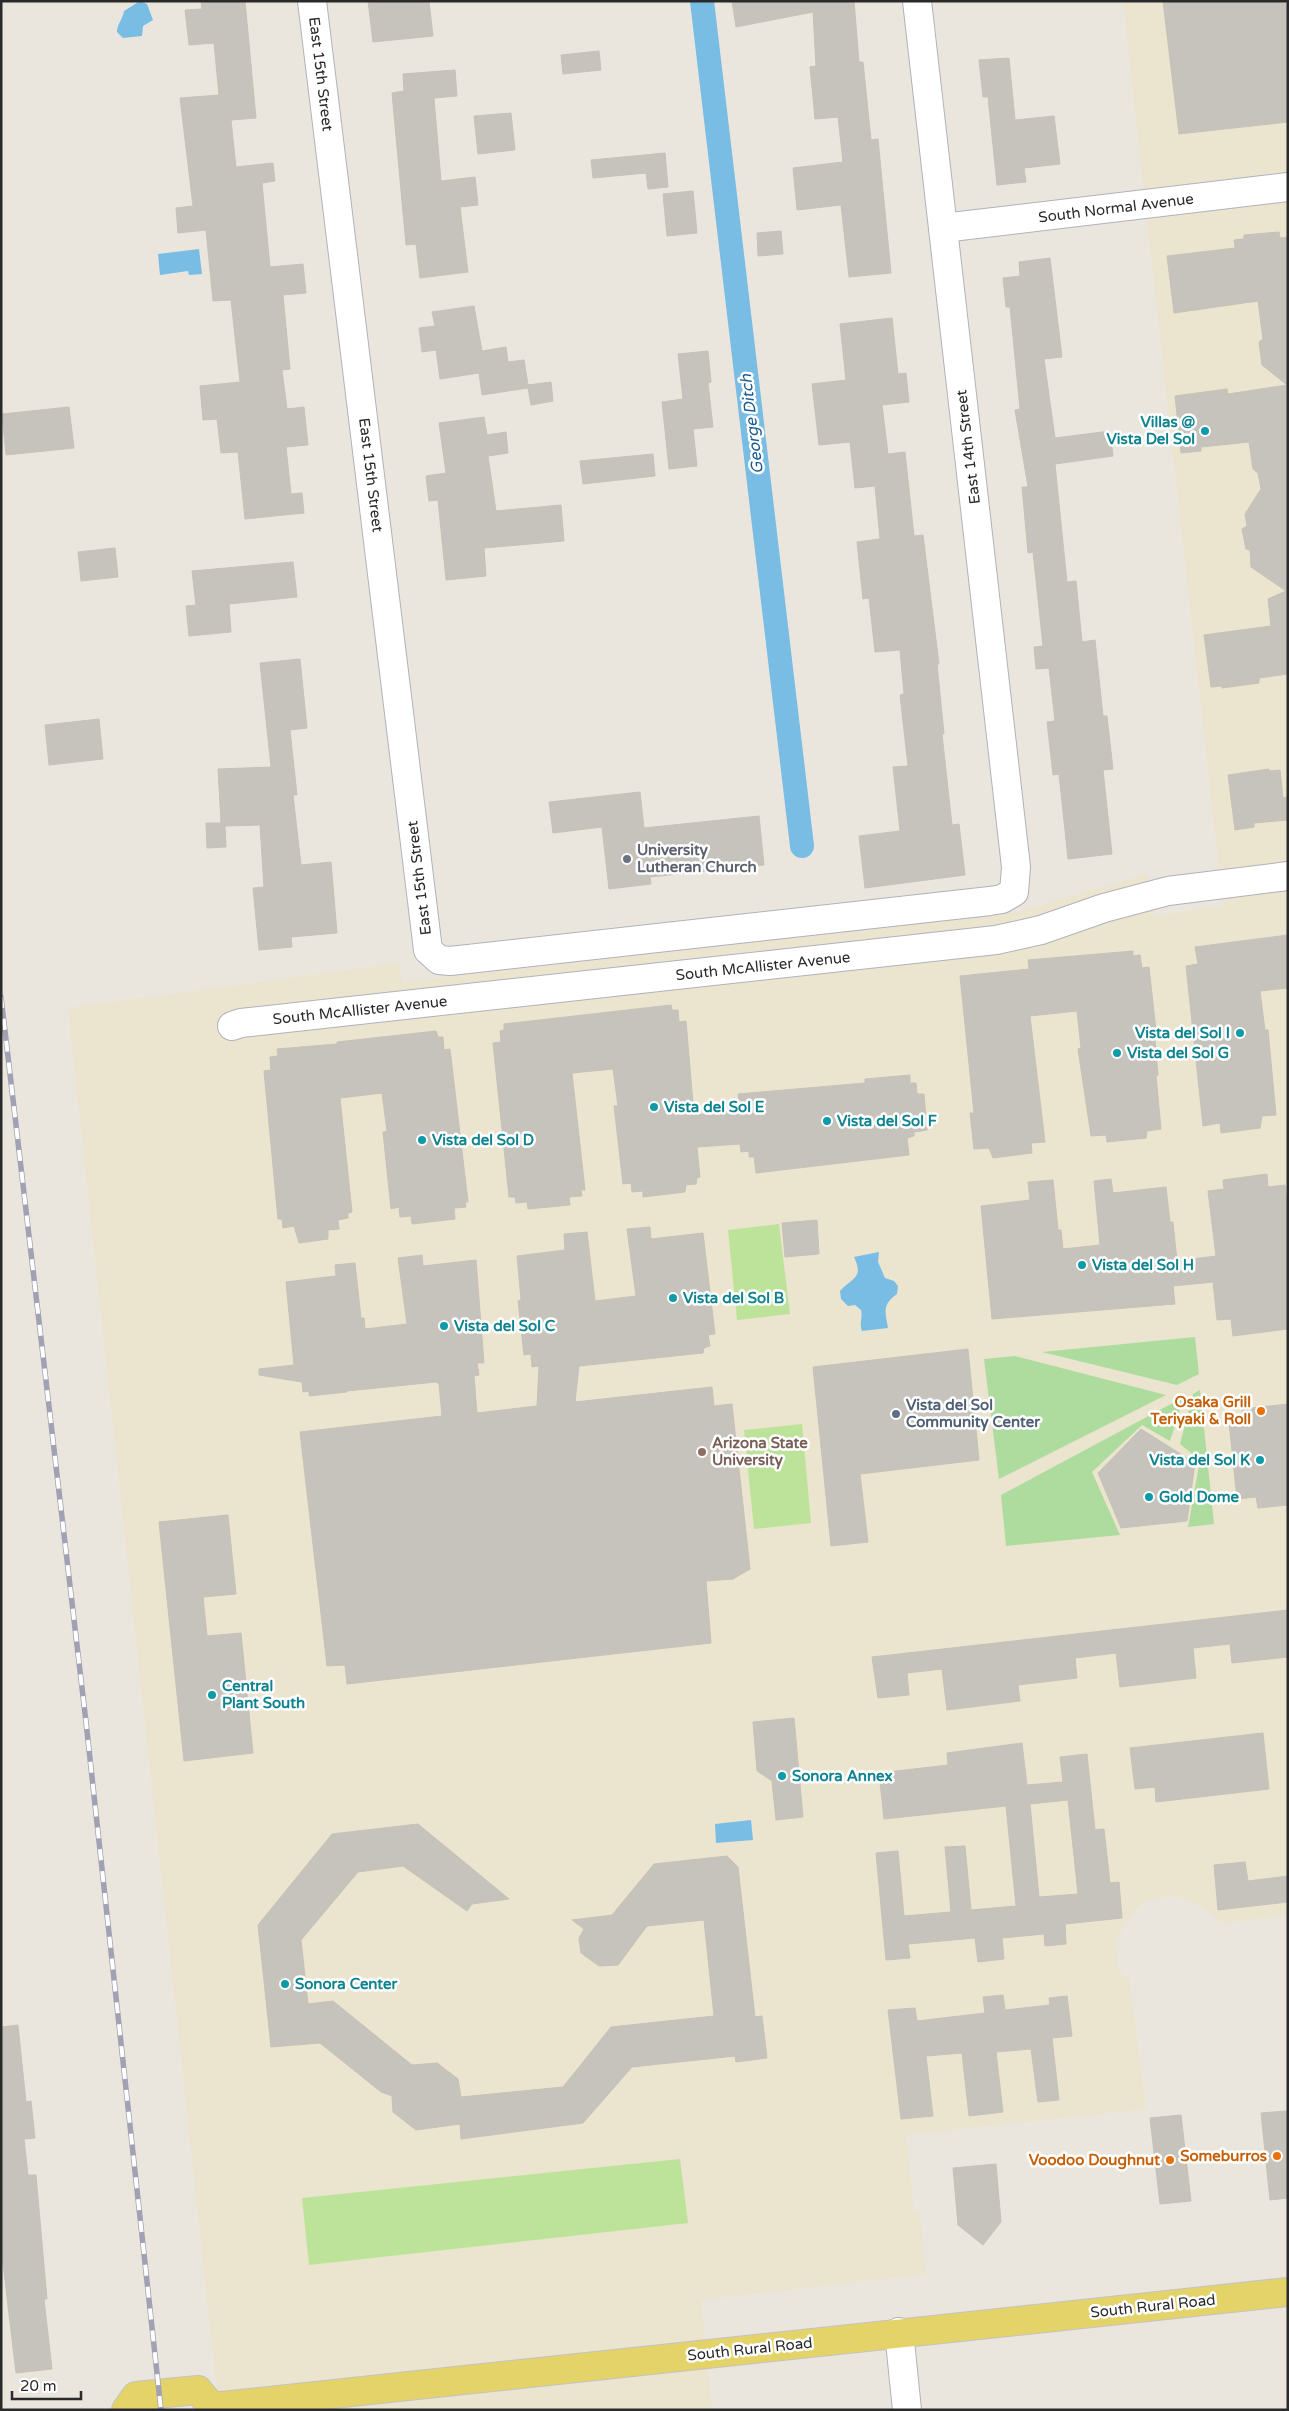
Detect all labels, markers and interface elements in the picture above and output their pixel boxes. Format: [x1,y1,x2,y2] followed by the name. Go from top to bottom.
[305,16,337,132] street label: East 15th Street
[1037,190,1195,226] street label: South Normal Avenue
[736,372,768,475] water label: George Ditch
[952,389,984,505] street label: East 14th Street
[1107,413,1196,448] place label: Villas @ Vista Del Sol
[355,417,387,533] street label: East 15th Street
[1199,425,1211,437] marker: Villas @ Vista Del Sol
[403,820,435,936] street label: East 15th Street
[637,841,757,876] place label: University Lutheran Church
[621,853,633,865] marker: University Lutheran Church
[675,948,851,984] street label: South McAllister Avenue
[272,992,448,1028] street label: South McAllister Avenue
[1135,1024,1230,1042] place label: Vista del Sol I
[1234,1027,1246,1039] marker: Vista del Sol I
[1127,1044,1229,1062] place label: Vista del Sol G
[1111,1047,1123,1059] marker: Vista del Sol G
[664,1098,765,1116] place label: Vista del Sol E
[648,1101,660,1113] marker: Vista del Sol E
[837,1112,937,1130] place label: Vista del Sol F
[821,1115,833,1127] marker: Vista del Sol F
[432,1131,534,1149] place label: Vista del Sol D
[416,1134,428,1146] marker: Vista del Sol D
[1092,1256,1194,1274] place label: Vista del Sol H
[1076,1259,1088,1271] marker: Vista del Sol H
[683,1289,784,1307] place label: Vista del Sol B
[667,1292,679,1304] marker: Vista del Sol B
[454,1317,556,1335] place label: Vista del Sol C
[438,1320,450,1332] marker: Vista del Sol C
[1149,1393,1251,1429] place label: Osaka Grill Teriyaki & Roll
[906,1396,1040,1432] place label: Vista del Sol Community Center
[1255,1405,1267,1417] marker: Osaka Grill Teriyaki & Roll
[890,1408,902,1420] marker: Vista del Sol Community Center
[712,1434,808,1470] place label: Arizona State University
[696,1446,708,1458] marker: Arizona State University
[1149,1451,1250,1469] place label: Vista del Sol K
[1254,1454,1266,1466] marker: Vista del Sol K
[1159,1488,1239,1506] place label: Gold Dome
[1143,1491,1155,1503] marker: Gold Dome
[222,1677,305,1712] place label: Central Plant South
[206,1689,218,1701] marker: Central Plant South
[792,1767,893,1785] place label: Sonora Annex
[776,1770,788,1782] marker: Sonora Annex
[295,1975,397,1993] place label: Sonora Center
[279,1978,291,1990] marker: Sonora Center
[1180,2147,1267,2165] place label: Someburros
[1271,2150,1283,2162] marker: Someburros
[1029,2151,1160,2170] place label: Voodoo Doughnut
[1164,2154,1176,2166] marker: Voodoo Doughnut
[1090,2290,1216,2322] street label: South Rural Road
[687,2333,813,2365] street label: South Rural Road
[12,2368,81,2400] scale bar
[20,2377,57,2395] text: 20 m

